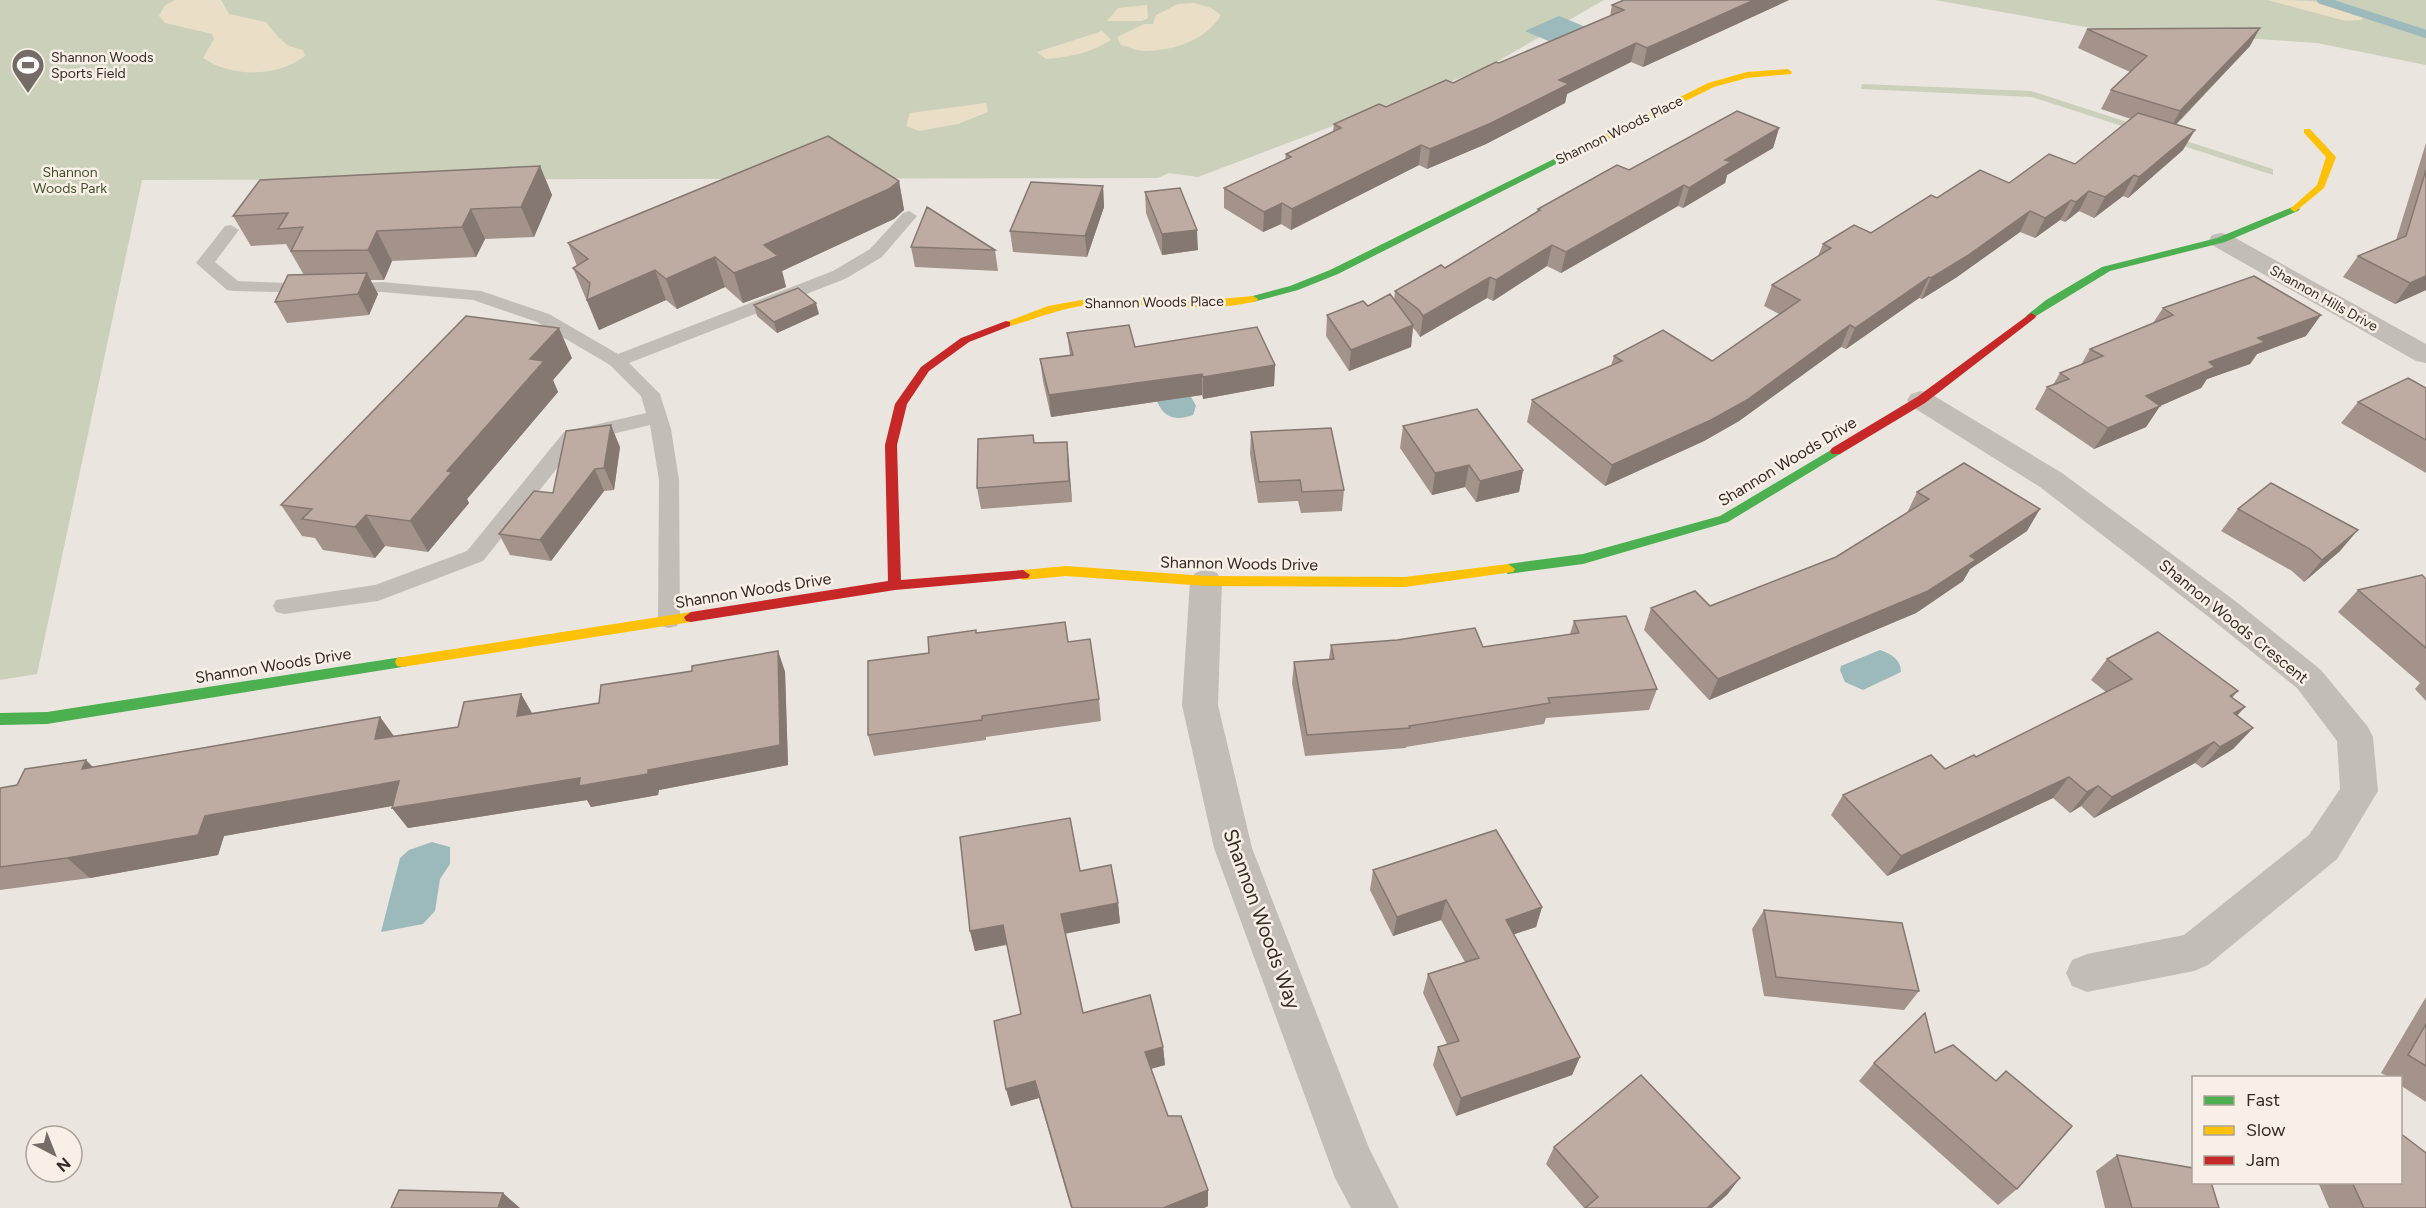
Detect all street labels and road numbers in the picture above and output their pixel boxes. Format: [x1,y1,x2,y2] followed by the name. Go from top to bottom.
[1553,92,1686,169] street label: Shannon Woods Place
[2267,262,2381,335] street label: Shannon Hills Drive
[1084,293,1224,312] street label: Shannon Woods Place
[1715,412,1860,510] street label: Shannon Woods Drive
[1160,553,1318,574] street label: Shannon Woods Drive
[2155,555,2312,687] street label: Shannon Woods Crescent
[674,569,833,612] street label: Shannon Woods Drive
[194,644,353,687] street label: Shannon Woods Drive
[1218,826,1306,1013] street label: Shannon Woods Way

